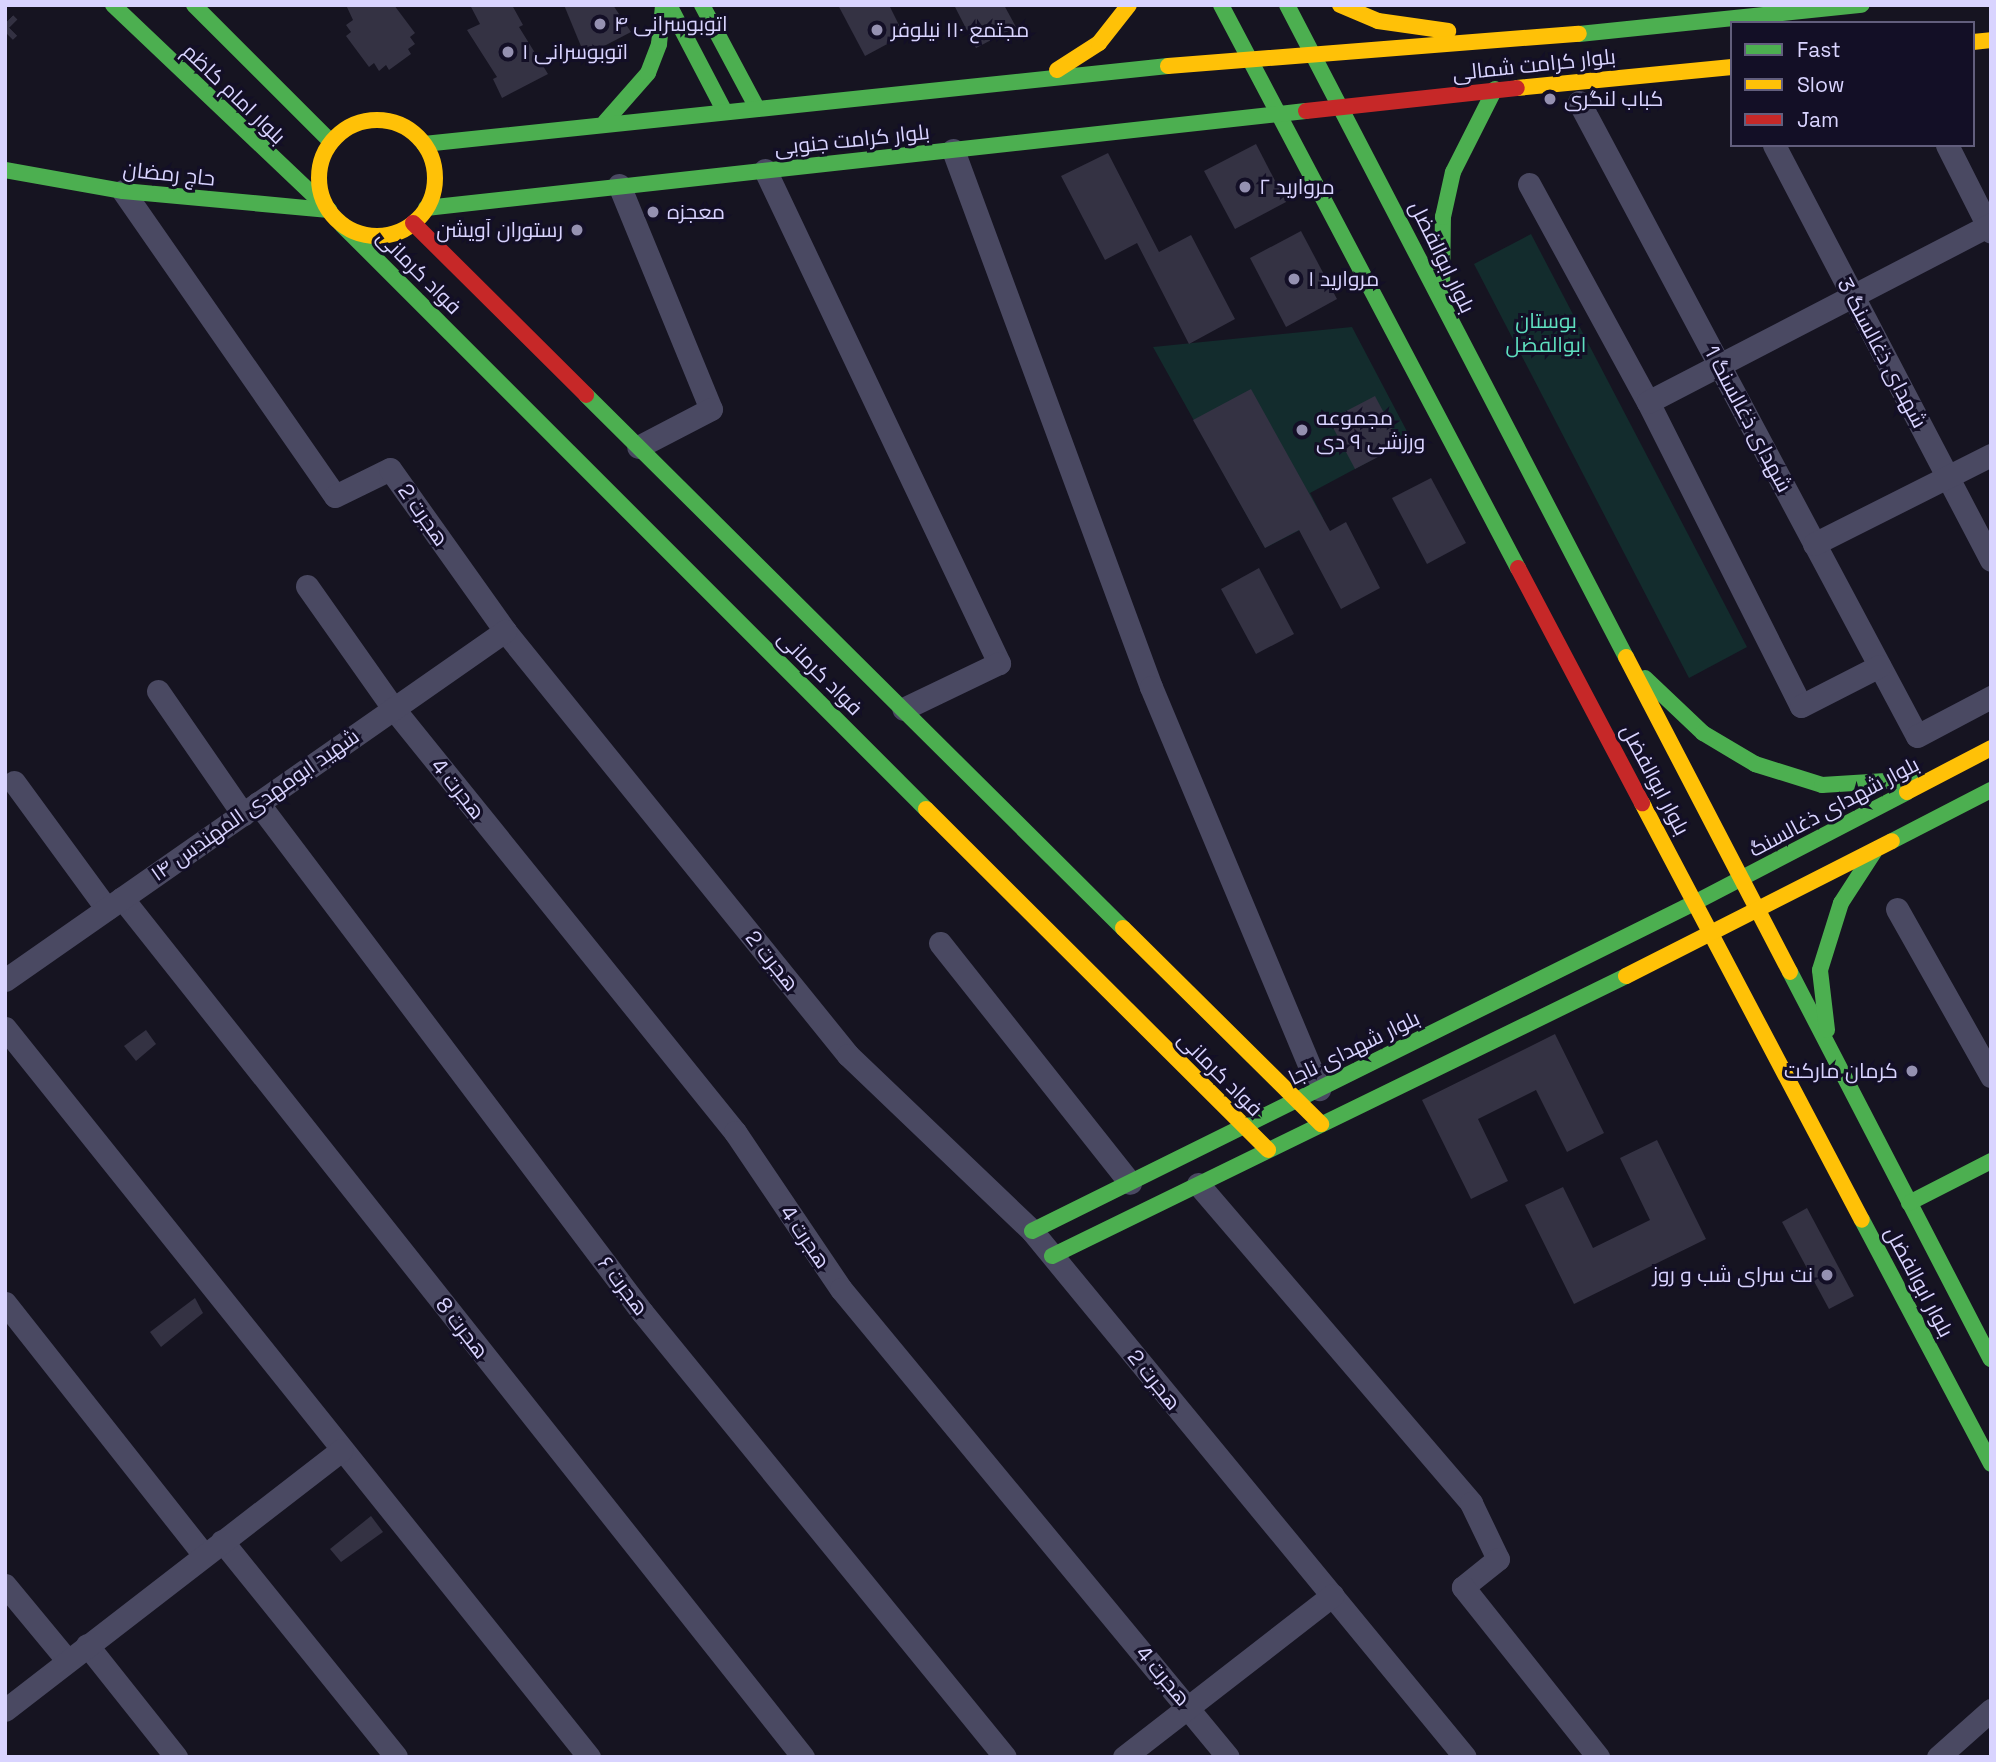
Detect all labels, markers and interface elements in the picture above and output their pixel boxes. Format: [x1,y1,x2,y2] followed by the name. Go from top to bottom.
[614,11,728,37] place label: اتوبوسرانی ۴
[592,16,608,32] marker: اتوبوسرانی ۴
[891,17,1029,43] place label: مجتمع ۱۱۰ نیلوفر
[1730,21,1975,147] legend
[869,22,885,38] marker: مجتمع ۱۱۰ نیلوفر
[1797,36,1841,63] text: Fast
[177,39,291,149] street label: بلوار امام کاظم
[522,39,628,65] place label: اتوبوسرانی ۱
[500,44,516,60] marker: اتوبوسرانی ۱
[1451,44,1617,86] street label: بلوار کرامت شمالی
[1797,71,1845,98] text: Slow
[1564,86,1663,112] place label: کباب لنگری
[1542,91,1558,107] marker: کباب لنگری
[1797,106,1839,133] text: Jam
[773,119,931,161] street label: بلوار کرامت جنوبی
[122,157,216,191] street label: حاج رمضان
[1259,174,1335,200] place label: مروارید ۲
[1237,179,1253,195] marker: مروارید ۲
[1404,197,1480,317] street label: بلوار ابوالفضل
[667,199,725,225] place label: معجزه
[645,204,661,220] marker: معجزه
[436,217,563,243] place label: رستوران آویشن
[569,222,585,238] marker: رستوران آویشن
[371,224,467,320] street label: فواد کرمانی
[1308,266,1379,292] place label: مروارید ۱
[1286,271,1302,287] marker: مروارید ۱
[1832,274,1932,432] street label: شهدای ذغالسنگ 3
[1506,308,1586,358] park label: بوستان ابوالفضل
[1699,341,1797,497] street label: شهدای ذغالسنگ 1
[1316,405,1425,455] place label: مجموعه ورزشی ۹ دی
[1294,422,1310,438] marker: مجموعه ورزشی ۹ دی
[393,479,453,551] street label: هجرت 2
[772,625,868,721] street label: فواد کرمانی
[1615,720,1695,840] street label: بلوار ابوالفضل
[146,723,364,887] street label: شهید ابومهدی المهندس ۱۴
[1745,752,1923,862] street label: بلوار شهدای ذغالسنگ
[426,754,490,824] street label: هجرت 4
[740,926,804,996] street label: هجرت 2
[1284,1005,1424,1091] street label: بلوار شهدای ناجا
[1172,1026,1268,1122] street label: فواد کرمانی
[1784,1058,1898,1084] place label: کرمان مارکت
[1904,1063,1920,1079] marker: کرمان مارکت
[775,1201,835,1273] street label: هجرت 4
[1879,1222,1959,1342] street label: بلوار ابوالفضل
[593,1251,653,1321] street label: هجرت ۶
[1652,1262,1813,1288] place label: نت سرای شب و روز
[1819,1267,1835,1283] marker: نت سرای شب و روز
[430,1292,494,1364] street label: هجرت 8
[1122,1345,1186,1415] street label: هجرت 2
[1131,1641,1195,1711] street label: هجرت 4

